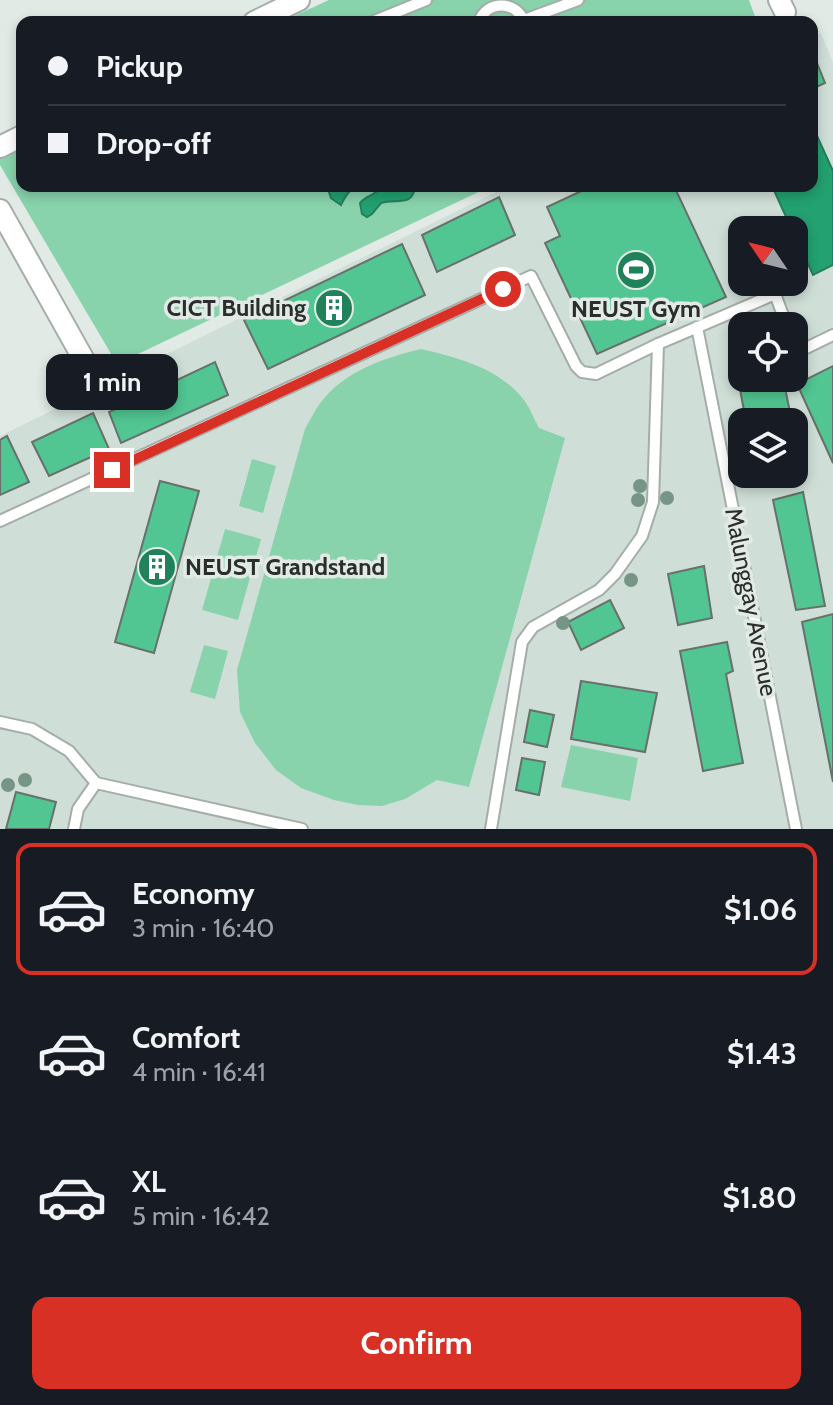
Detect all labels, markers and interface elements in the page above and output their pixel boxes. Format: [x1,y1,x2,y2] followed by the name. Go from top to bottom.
[96,48,183,85] text: Pickup
[96,125,211,162] text: Drop-off
[728,216,808,296] north arrow
[728,216,808,488] map controls
[615,249,657,291] sports icon: NEUST Gym
[485,271,521,307] route start
[313,287,355,329] building icon: CICT Building
[166,293,306,322] place label: CICT Building
[571,294,701,323] place label: NEUST Gym
[728,312,808,392] button: locate
[46,354,178,410] callout: 1 min
[83,366,141,398] text: 1 min
[728,408,808,488] button: layers
[94,452,130,488] route end
[719,505,784,698] street label: Malunggay Avenue
[136,546,178,588] building icon: NEUST Grandstand
[185,552,385,581] place label: NEUST Grandstand
[36,873,108,945] icon: car
[132,875,255,912] text: Economy
[724,891,797,928] text: $1.06
[132,912,274,944] text: 3 min · 16:40
[36,1017,108,1089] icon: car
[132,1019,240,1056] text: Comfort
[727,1035,797,1072] text: $1.43
[132,1056,266,1088] text: 4 min · 16:41
[36,1161,108,1233] icon: car
[132,1163,166,1200] text: XL
[723,1179,797,1216] text: $1.80
[132,1200,270,1232] text: 5 min · 16:42
[32,1297,801,1389] button: Confirm

